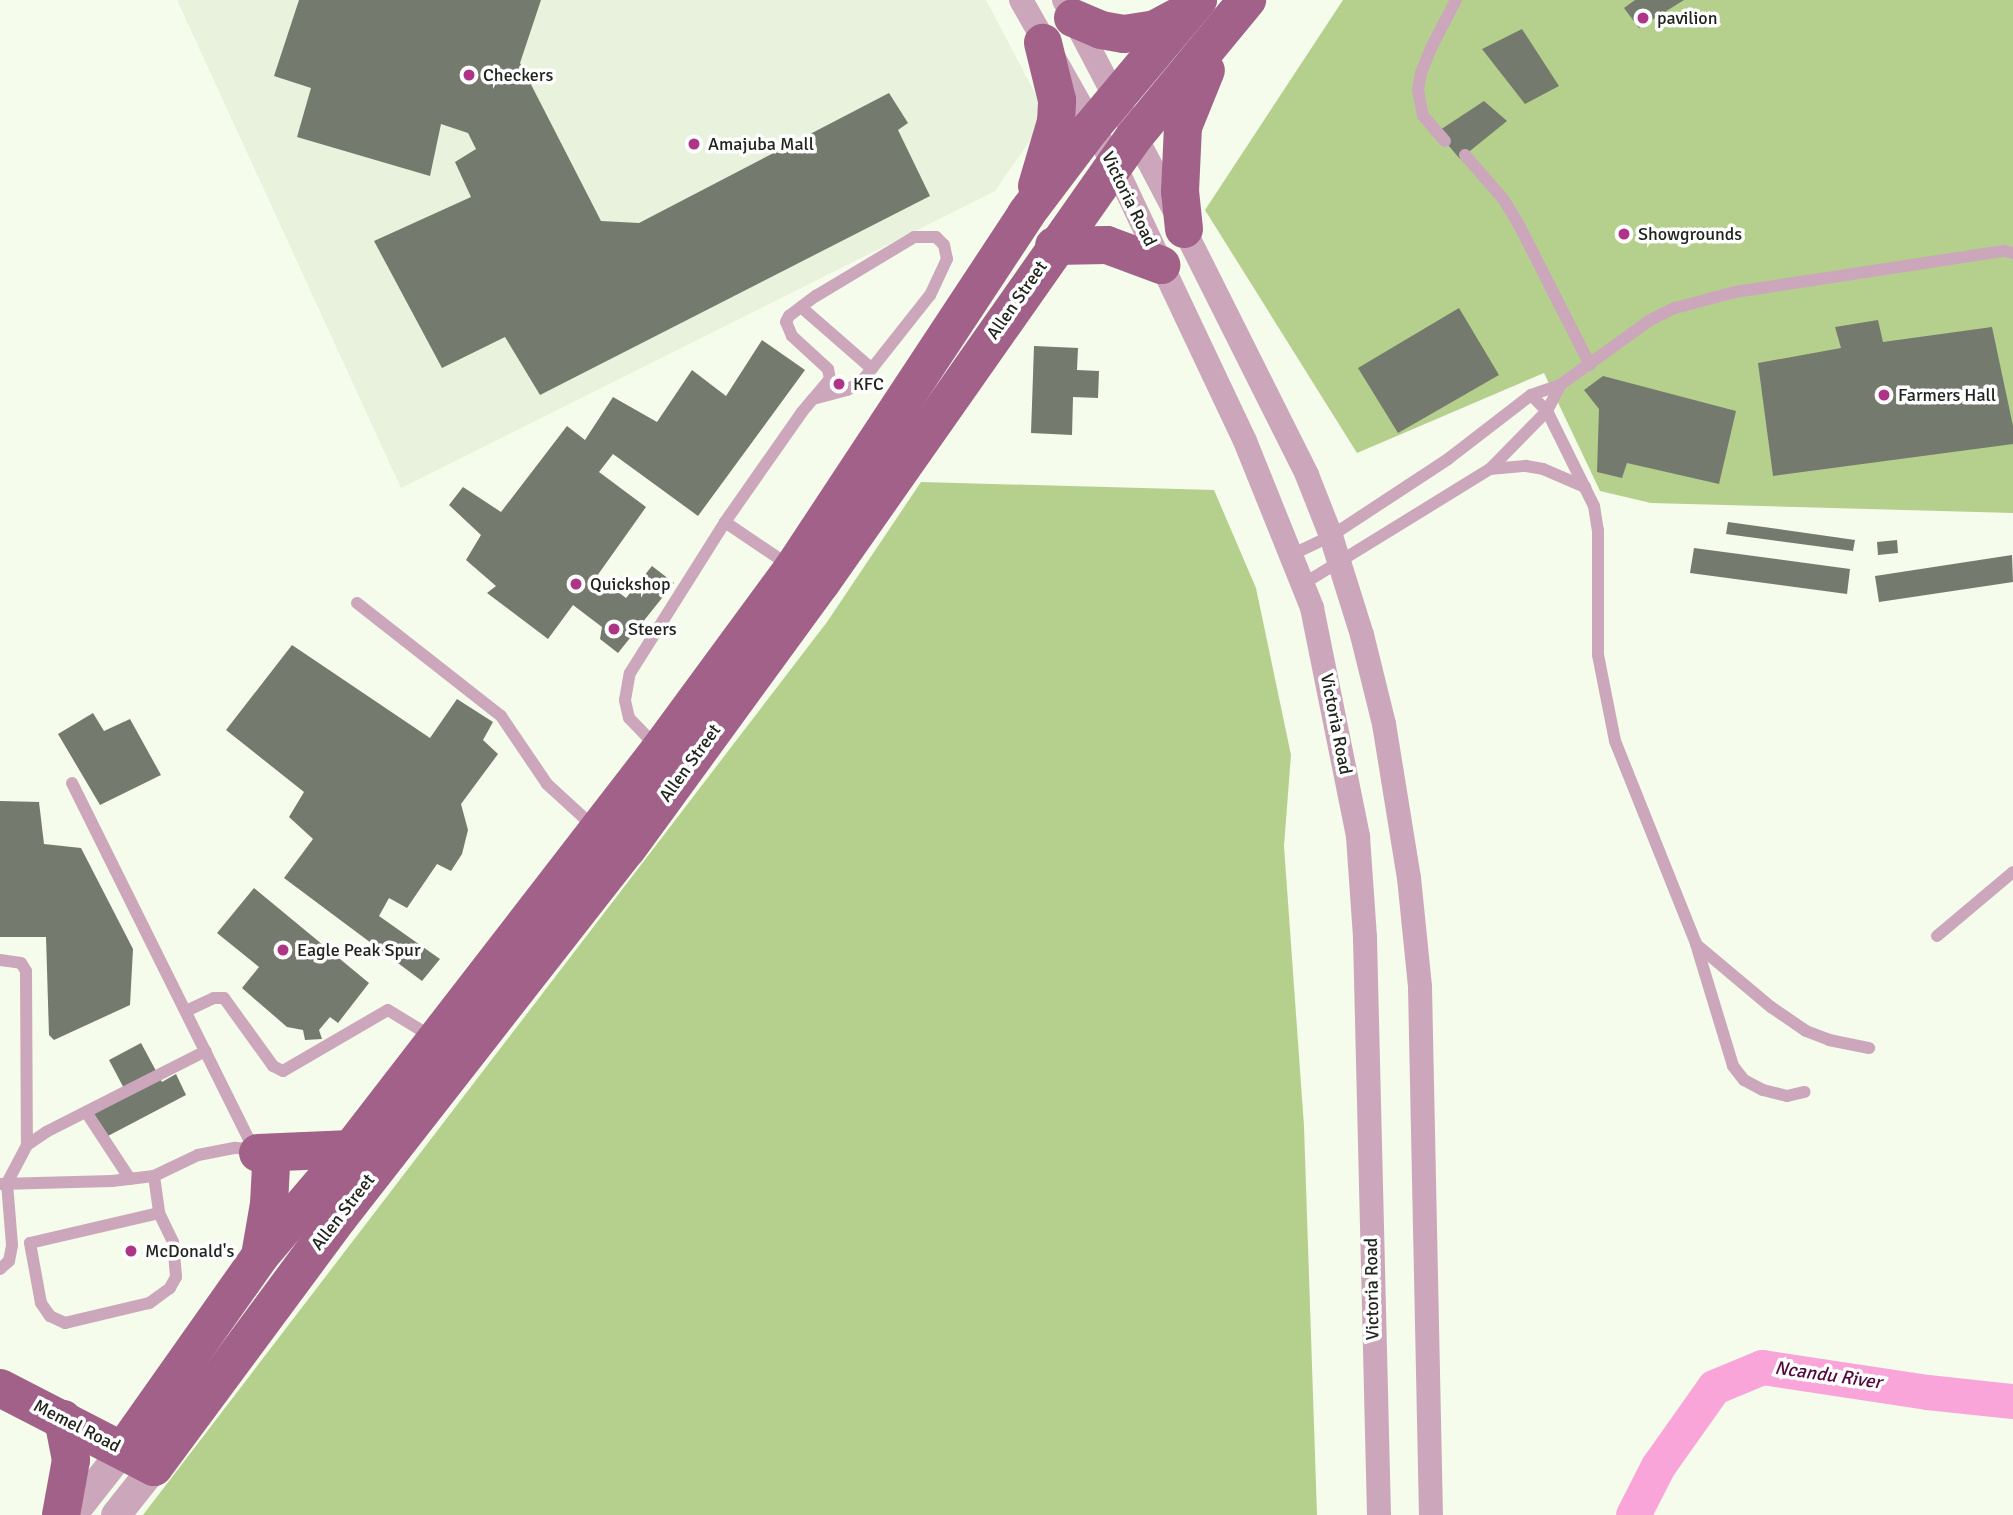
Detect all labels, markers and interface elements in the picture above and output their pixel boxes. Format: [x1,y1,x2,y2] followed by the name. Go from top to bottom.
[1657,7,1717,29] place label: pavilion
[1635,10,1651,26] marker: pavilion
[483,64,553,86] place label: Checkers
[461,67,477,83] marker: Checkers
[708,133,814,155] place label: Amajuba Mall
[686,136,702,152] marker: Amajuba Mall
[1097,148,1161,250] street label: Victoria Road
[1638,223,1742,245] place label: Showgrounds
[1616,226,1632,242] marker: Showgrounds
[982,257,1052,343] street label: Allen Street
[853,373,884,395] place label: KFC
[831,376,847,392] marker: KFC
[1898,384,1996,406] place label: Farmers Hall
[1876,387,1892,403] marker: Farmers Hall
[590,573,670,595] place label: Quickshop
[568,576,584,592] marker: Quickshop
[628,618,677,640] place label: Steers
[606,621,622,637] marker: Steers
[1316,672,1356,776] street label: Victoria Road
[655,720,725,806] street label: Allen Street
[297,939,421,961] place label: Eagle Peak Spur
[275,942,291,958] marker: Eagle Peak Spur
[307,1170,379,1254] street label: Allen Street
[1360,1238,1384,1340] street label: Victoria Road
[145,1240,234,1262] place label: McDonald's
[123,1243,139,1259] marker: McDonald's
[1773,1357,1883,1395] water label: Ncandu River
[30,1395,124,1457] street label: Memel Road

